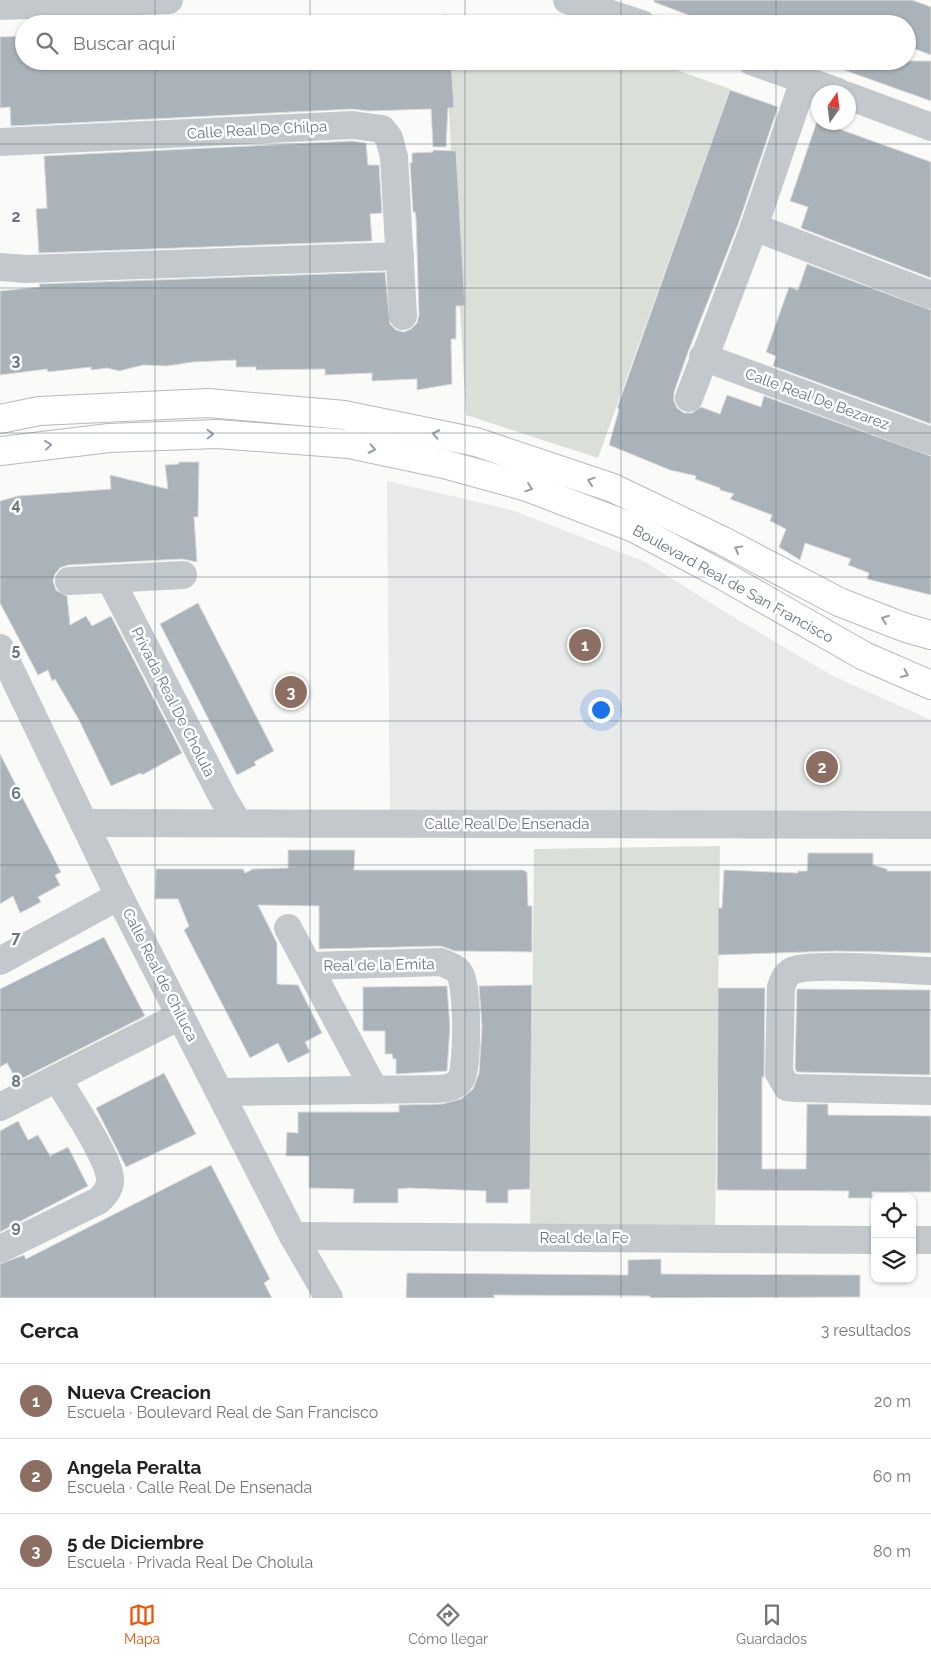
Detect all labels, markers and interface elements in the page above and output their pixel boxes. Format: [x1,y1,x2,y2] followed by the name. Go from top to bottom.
[15,15,916,70] search box
[33,29,61,57] icon: search
[73,32,175,54] text: Buscar aquí
[811,85,856,130] north arrow
[186,117,328,143] street label: Calle Real De Chilpa
[11,207,21,226] text: 2
[12,351,21,370] text: 3
[743,365,891,433] street label: Calle Real De Bezarez
[207,429,215,439] one-way arrow
[431,429,440,440] one-way arrow
[45,440,53,451] one-way arrow
[367,443,376,454] one-way arrow
[588,477,596,487] one-way arrow
[525,483,533,493] one-way arrow
[11,495,21,514] text: 4
[629,521,837,647] street label: Boulevard Real de San Francisco
[735,546,744,556] one-way arrow
[881,615,890,626] one-way arrow
[127,624,219,780] street label: Privada Real De Cholula
[569,626,601,664] pin: 1
[12,640,21,659] text: 5
[900,668,909,679] one-way arrow
[275,673,307,711] pin: 3
[588,697,614,723] your location
[806,748,838,786] pin: 2
[11,784,21,803] text: 6
[425,815,589,833] street label: Calle Real De Ensenada
[119,905,201,1045] street label: Calle Real de Chiluca
[12,928,21,947] text: 7
[323,955,435,975] street label: Real de la Emita
[11,1072,21,1091] text: 8
[871,1193,916,1283] map controls
[871,1193,916,1238] button: locate
[11,1217,21,1236] text: 9
[539,1229,629,1247] street label: Real de la Fe
[871,1238,916,1283] button: layers
[20,1318,79,1343] text: Cerca
[821,1321,911,1340] text: 3 resultados
[67,1381,211,1403] text: Nueva Creacion
[32,1392,40,1411] text: 1
[874,1392,911,1411] text: 20 m
[67,1403,378,1422] text: Escuela · Boulevard Real de San Francisco
[67,1456,201,1478] text: Angela Peralta
[31,1467,41,1486] text: 2
[873,1467,911,1486] text: 60 m
[67,1478,312,1497] text: Escuela · Calle Real De Ensenada
[67,1531,204,1553] text: 5 de Diciembre
[32,1542,40,1561] text: 3
[873,1542,911,1561] text: 80 m
[67,1553,313,1572] text: Escuela · Privada Real De Cholula
[124,1601,160,1647] tab: Mapa
[408,1601,488,1647] tab: Cómo llegar
[736,1601,807,1647] tab: Guardados

